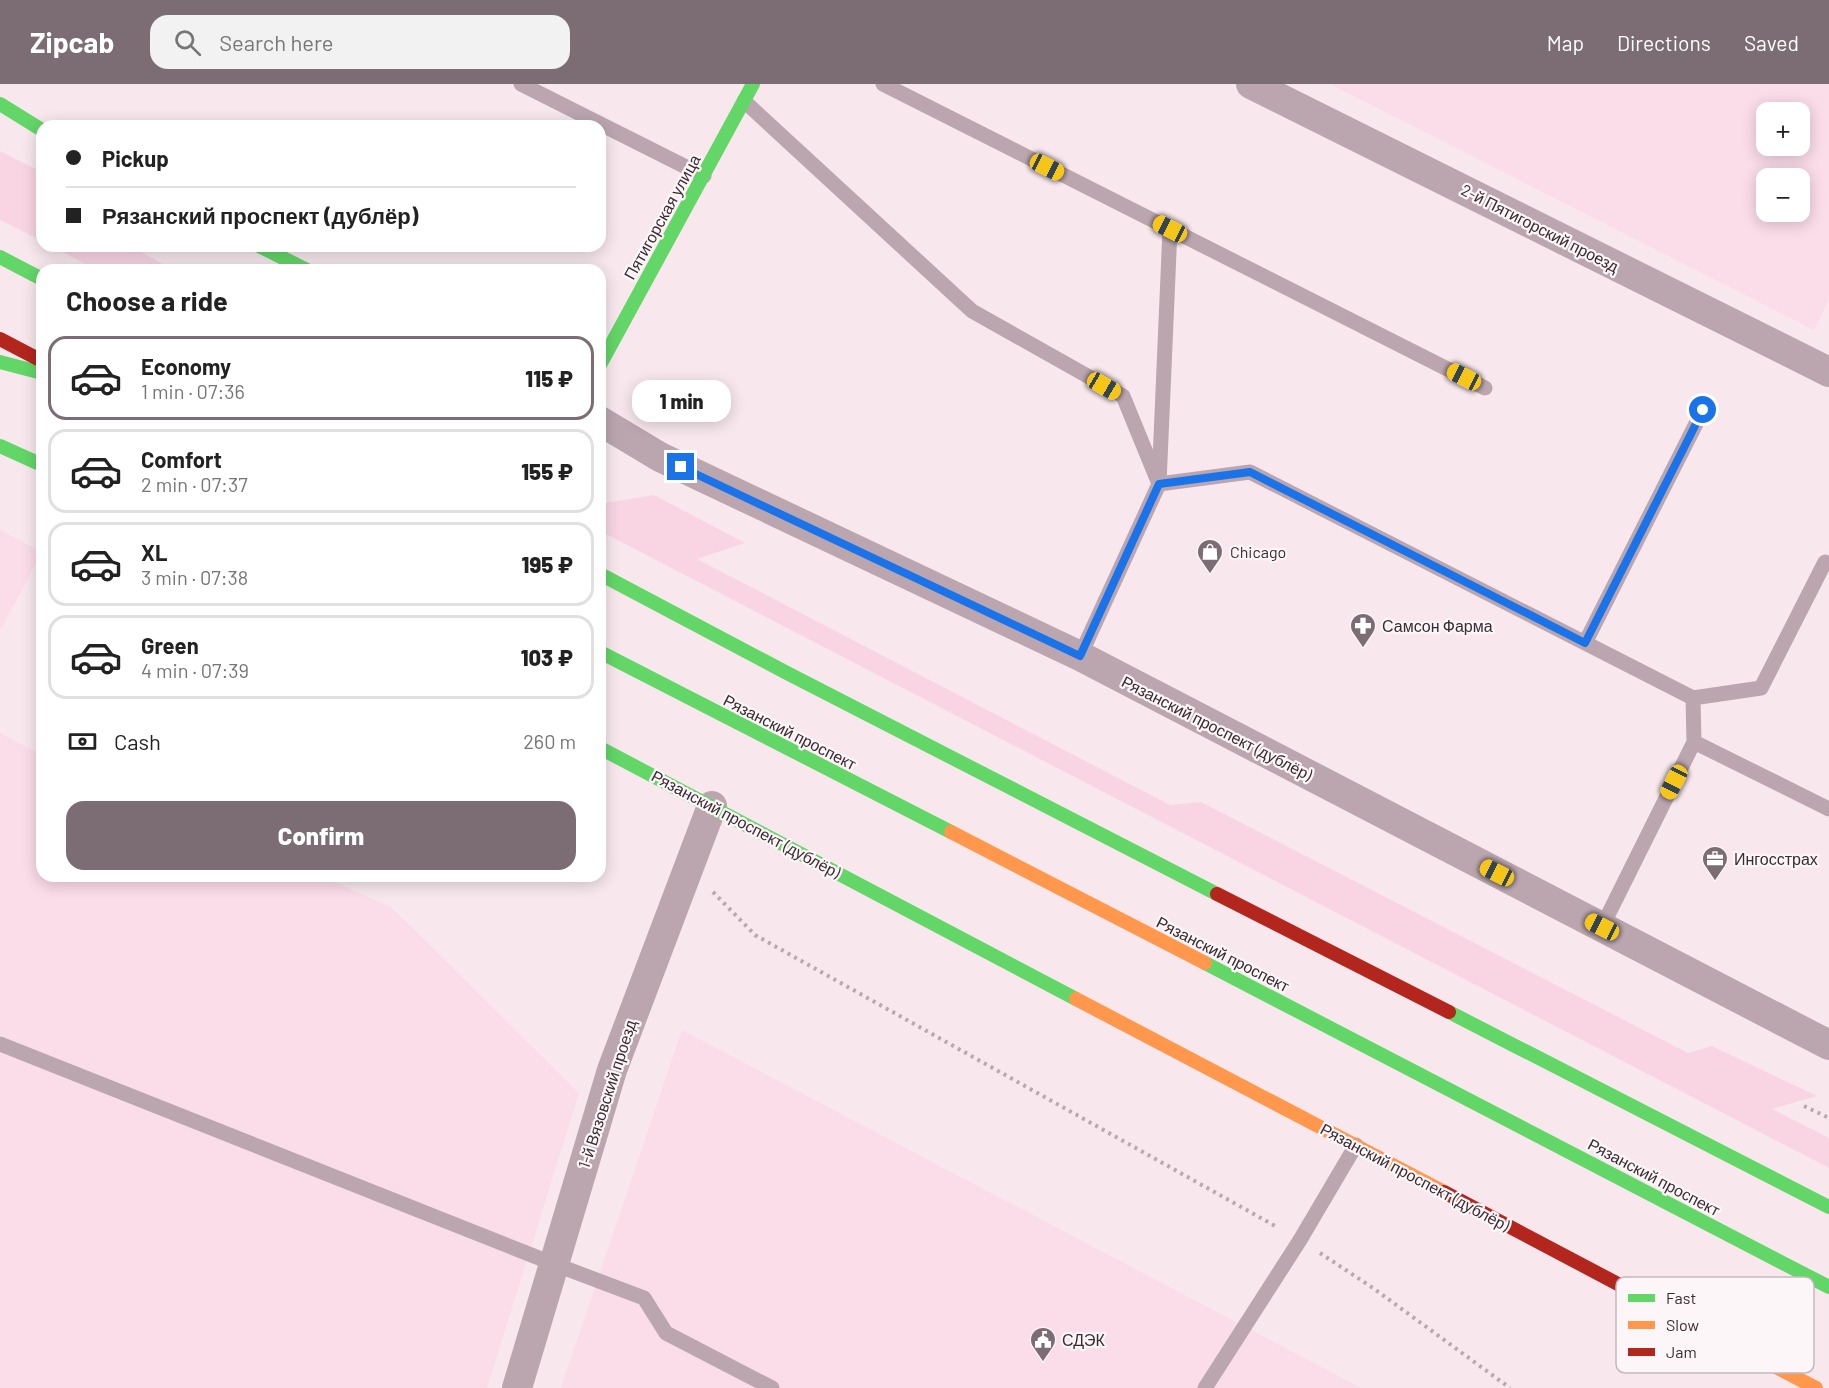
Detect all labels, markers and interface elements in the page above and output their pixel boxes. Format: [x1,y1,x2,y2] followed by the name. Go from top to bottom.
[150,15,570,69] search box
[30,25,114,59] text: Zipcab
[171,26,204,59] icon: search
[219,29,334,55] text: Search here
[1547,30,1584,55] text: Map
[1617,30,1711,55] text: Directions
[1744,30,1799,55] text: Saved
[1756,102,1810,222] map controls
[1756,102,1810,156] button: +
[102,145,169,171] text: Pickup
[619,151,704,283] street label: Пятигорская улица
[1027,151,1067,183] car
[1756,168,1810,222] button: −
[1458,180,1623,276] street label: 2-й Пятигорский проезд
[102,202,418,228] text: Рязанский проспект (дублёр)
[1150,213,1190,245] car
[66,284,228,316] text: Choose a ride
[69,351,123,405] icon: car
[141,353,231,379] text: Economy
[1444,361,1484,393] car
[525,365,573,391] text: 115 ₽
[1084,369,1124,403] car
[141,379,245,403] text: 1 min · 07:36
[632,380,730,422] callout: 1 min
[660,389,703,413] text: 1 min
[1689,396,1716,423] route start
[69,444,123,498] icon: car
[141,446,222,472] text: Comfort
[667,453,694,480] route end
[521,458,573,484] text: 155 ₽
[141,472,248,496] text: 2 min · 07:37
[69,537,123,591] icon: car
[1195,537,1225,575] shop icon: Chicago
[141,539,167,565] text: XL
[1230,542,1286,561] place label: Chicago
[522,551,573,577] text: 195 ₽
[141,565,248,589] text: 3 min · 07:38
[1348,611,1378,649] pharmacy icon: Самсон Фарма
[1382,616,1493,635] place label: Самсон Фарма
[69,630,123,684] icon: car
[141,632,199,658] text: Green
[521,644,573,670] text: 103 ₽
[141,658,249,682] text: 4 min · 07:39
[1119,671,1316,784] street label: Рязанский проспект (дублёр)
[721,690,860,774] street label: Рязанский проспект
[66,725,99,758] icon: cash
[114,728,161,754] text: Cash
[523,729,576,753] text: 260 m
[1658,762,1690,802] car
[649,766,845,882] street label: Рязанский проспект (дублёр)
[66,801,576,870] button: Confirm
[1700,844,1730,882] office icon: Ингосстрах
[1734,849,1818,868] place label: Ингосстрах
[1477,857,1517,889] car
[1582,911,1622,943] car
[1154,912,1293,996] street label: Рязанский проспект
[574,1017,640,1170] street label: 1-й Вязовский проезд
[1318,1119,1514,1235] street label: Рязанский проспект (дублёр)
[1585,1134,1724,1220] street label: Рязанский проспект
[1616,1277,1814,1373] legend
[1666,1288,1696,1307] text: Fast
[1666,1315,1699,1334] text: Slow
[1028,1325,1058,1363] public building icon: СДЭК
[1062,1330,1106,1349] place label: СДЭК
[1666,1342,1697,1361] text: Jam

